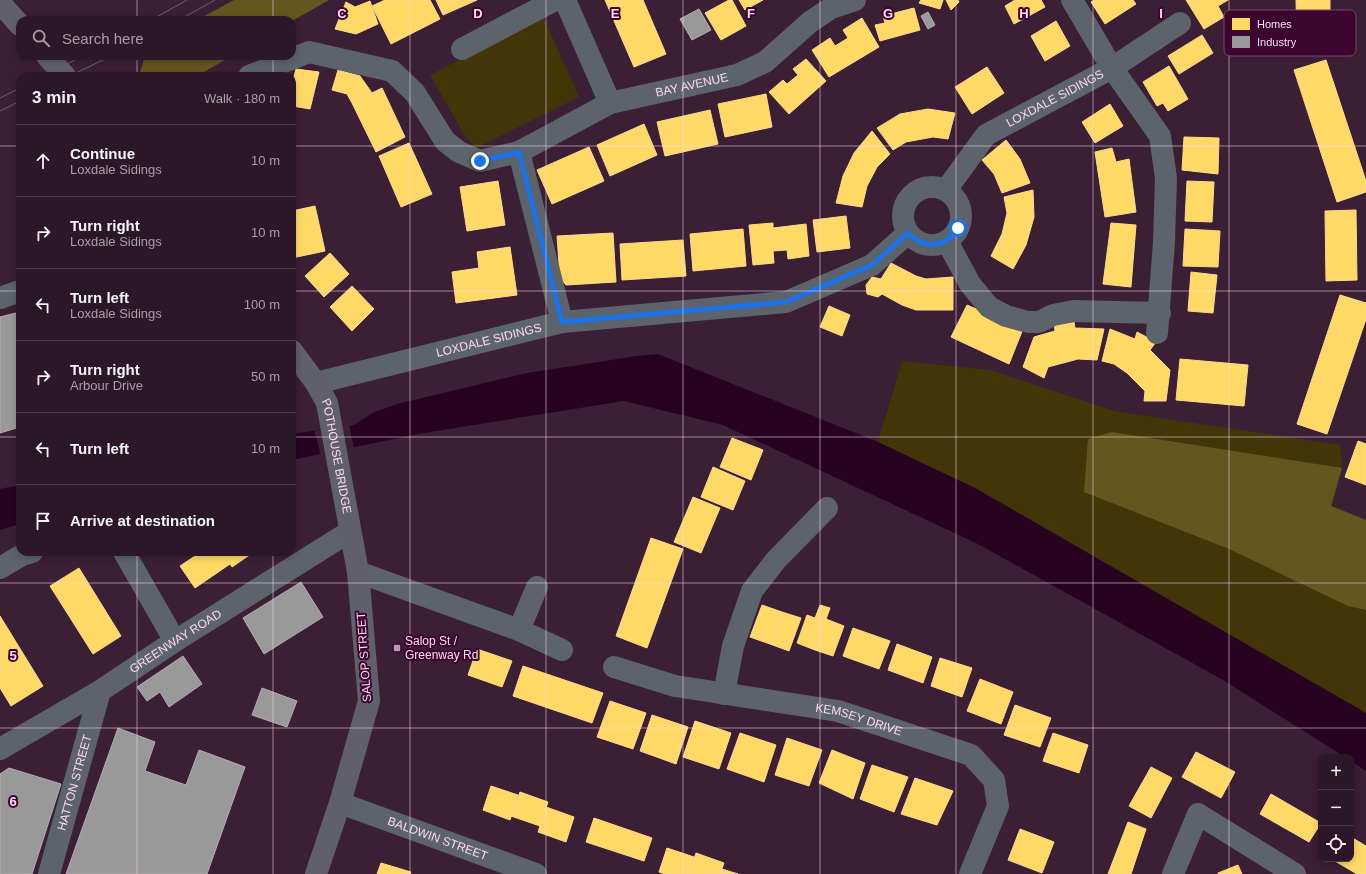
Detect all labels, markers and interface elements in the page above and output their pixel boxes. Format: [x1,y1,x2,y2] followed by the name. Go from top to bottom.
[337,6,347,21] text: C
[473,6,483,21] text: D
[611,6,620,21] text: E
[747,6,755,21] text: F
[883,6,893,21] text: G
[1019,6,1029,21] text: H
[1159,6,1163,21] text: I
[1224,10,1356,56] legend
[16,16,296,60] search box
[1257,18,1292,30] text: Homes
[30,27,52,49] icon: search
[62,30,144,47] text: Search here
[1257,36,1297,48] text: Industry
[1004,67,1106,130] street label: LOXDALE SIDINGS
[654,70,730,100] street label: BAY AVENUE
[32,88,76,107] text: 3 min
[204,91,280,106] text: Walk · 180 m
[70,145,135,162] text: Continue
[32,150,54,172] icon: ahead
[471,152,489,170] route end
[251,153,280,168] text: 10 m
[70,162,162,177] text: Loxdale Sidings
[70,217,140,234] text: Turn right
[949,219,967,237] route start
[32,222,54,244] icon: right
[251,225,280,240] text: 10 m
[70,234,162,249] text: Loxdale Sidings
[70,289,129,306] text: Turn left
[32,294,54,316] icon: left
[244,297,280,312] text: 100 m
[70,306,162,321] text: Loxdale Sidings
[435,320,543,360] street label: LOXDALE SIDINGS
[70,361,140,378] text: Turn right
[32,366,54,388] icon: right
[251,369,280,384] text: 50 m
[70,378,143,393] text: Arbour Drive
[319,396,354,515] street label: POTHOUSE BRIDGE
[32,438,54,460] icon: left
[70,440,129,457] text: Turn left
[251,441,280,456] text: 10 m
[32,510,54,532] icon: arrive
[70,512,215,529] text: Arrive at destination
[127,606,224,676] street label: GREENWAY ROAD
[354,611,374,703] street label: SALOP STREET
[405,634,478,662] place label: Salop St / Greenway Rd
[392,643,402,653] marker: Salop St / Greenway Rd
[9,648,17,663] text: 5
[814,701,904,739] street label: KEMSEY DRIVE
[54,732,95,832] street label: HATTON STREET
[1318,754,1354,862] map controls
[1318,754,1354,790] button: +
[1318,790,1354,826] button: −
[9,794,17,809] text: 6
[386,814,490,863] street label: BALDWIN STREET
[1318,826,1354,862] button: locate

